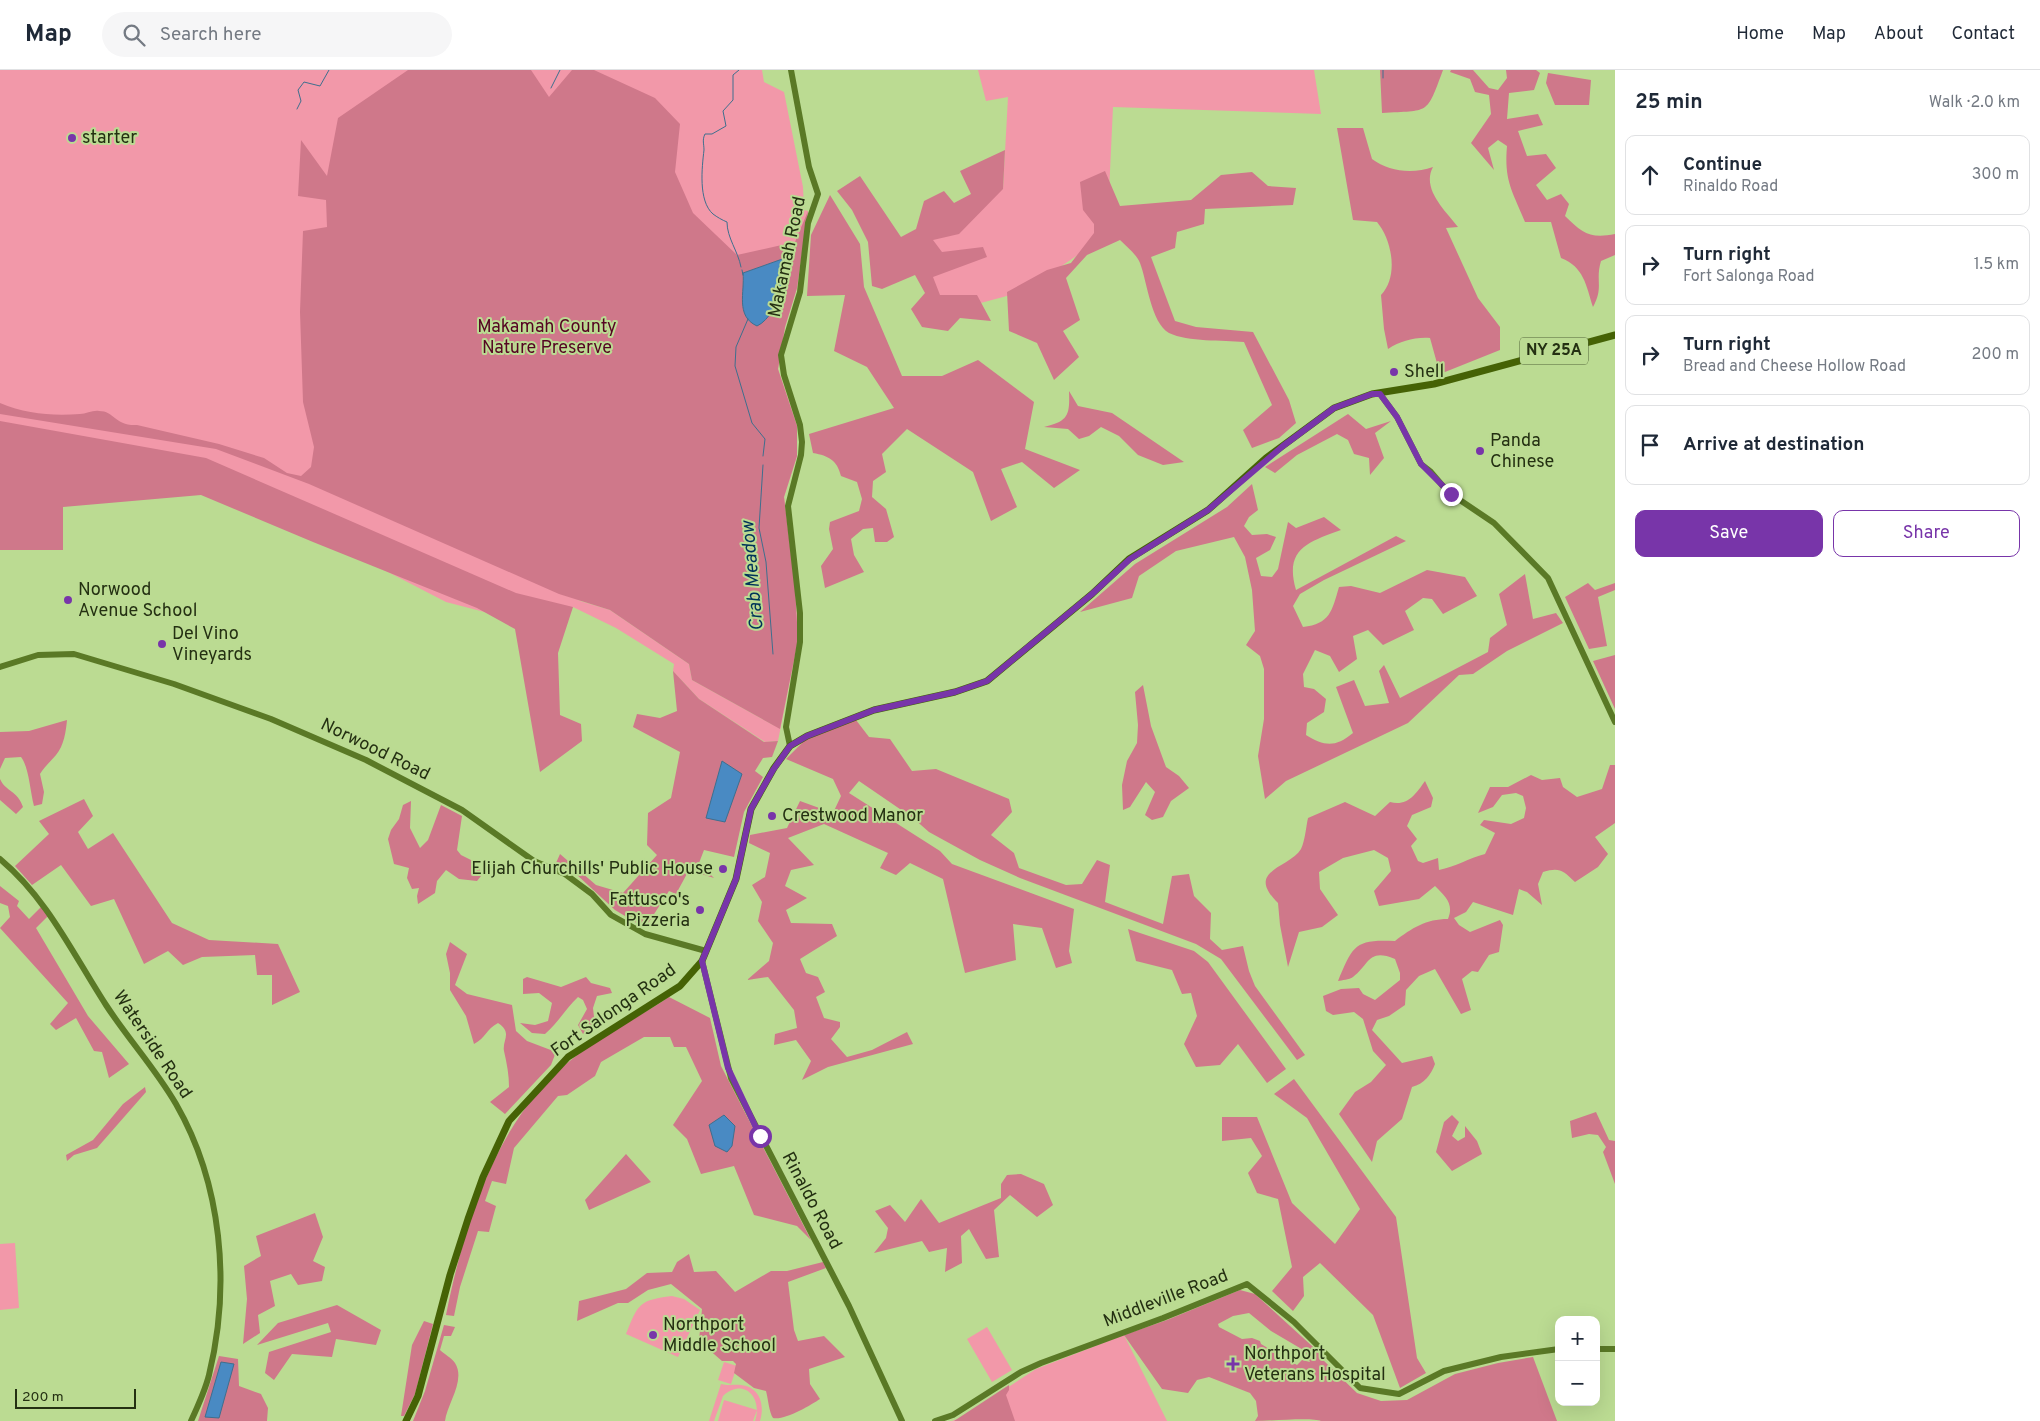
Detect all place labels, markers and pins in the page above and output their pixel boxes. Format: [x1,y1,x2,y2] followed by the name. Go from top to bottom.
[82,127,137,150] place label: starter
[66,132,78,144] marker: starter
[1404,361,1444,384] place label: Shell
[1388,366,1400,378] marker: Shell
[1490,430,1554,474] place label: Panda Chinese
[1474,445,1486,457] marker: Panda Chinese
[78,579,197,623] place label: Norwood Avenue School
[62,594,74,606] marker: Norwood Avenue School
[172,623,252,667] place label: Del Vino Vineyards
[156,638,168,650] marker: Del Vino Vineyards
[782,805,923,828] place label: Crestwood Manor
[766,810,778,822] marker: Crestwood Manor
[471,858,713,881] place label: Elijah Churchills' Public House
[717,863,729,875] marker: Elijah Churchills' Public House
[609,889,690,933] place label: Fattusco's Pizzeria
[694,904,706,916] marker: Fattusco's Pizzeria
[663,1314,776,1358] place label: Northport Middle School
[647,1329,659,1341] marker: Northport Middle School
[1244,1343,1386,1387] place label: Northport Veterans Hospital
[1226,1357,1240,1371] marker: Northport Veterans Hospital

